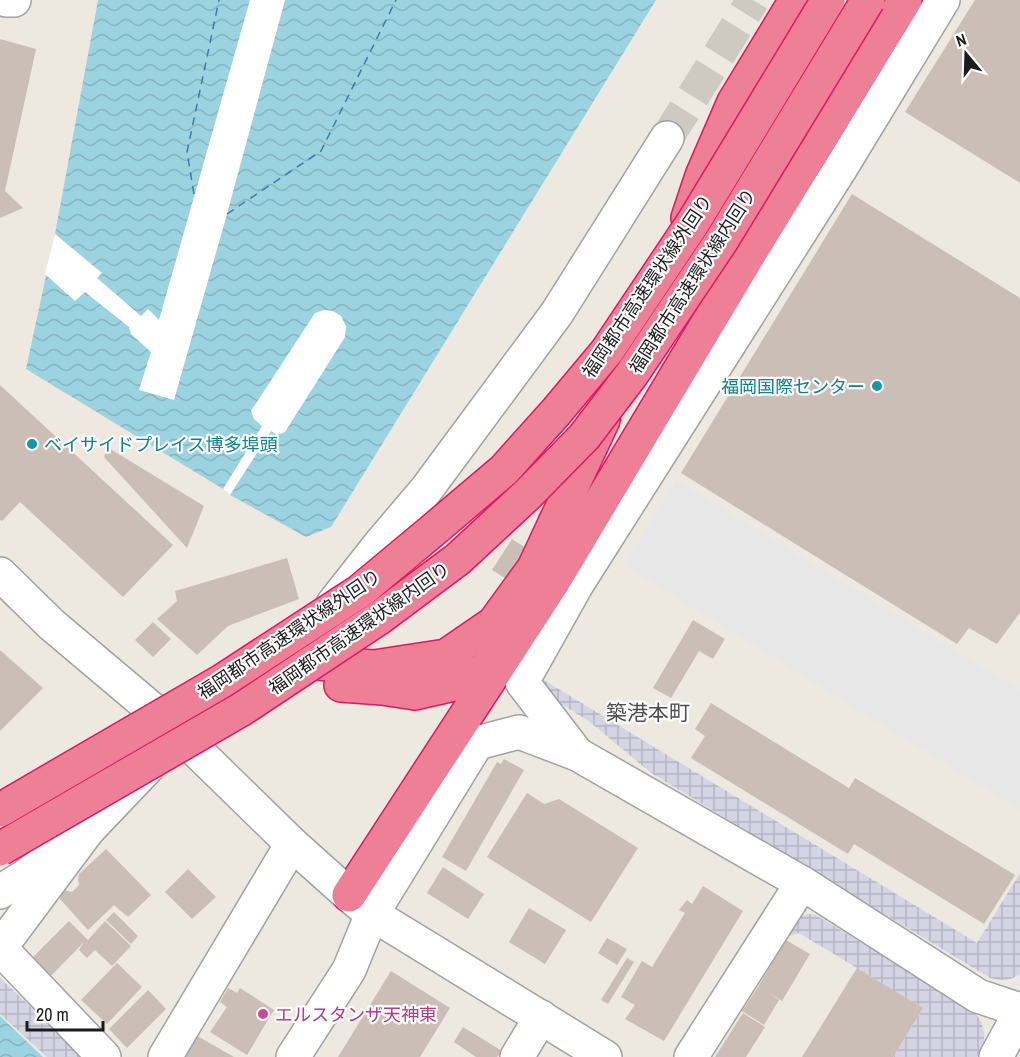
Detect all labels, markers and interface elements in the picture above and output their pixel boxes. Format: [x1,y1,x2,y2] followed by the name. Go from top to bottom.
[936,24,996,84] north arrow
[953,28,969,52] text: N
[623,184,761,378] street label: 福岡都市高速環状線内回り
[576,189,718,383] street label: 福岡都市高速環状線外回り
[721,374,865,399] place label: 福岡国際センター
[870,379,884,393] marker: 福岡国際センター
[44,432,277,457] place label: ベイサイドプレイス博多埠頭
[25,437,39,451] marker: ベイサイドプレイス博多埠頭
[263,556,455,700] street label: 福岡都市高速環状線内回り
[192,563,386,705] street label: 福岡都市高速環状線外回り
[606,698,690,727] district label: 築港本町
[27,994,104,1032] scale bar
[36,1002,69,1027] text: 20 m
[275,1002,437,1027] place label: エルスタンザ天神東
[256,1007,270,1021] marker: エルスタンザ天神東

